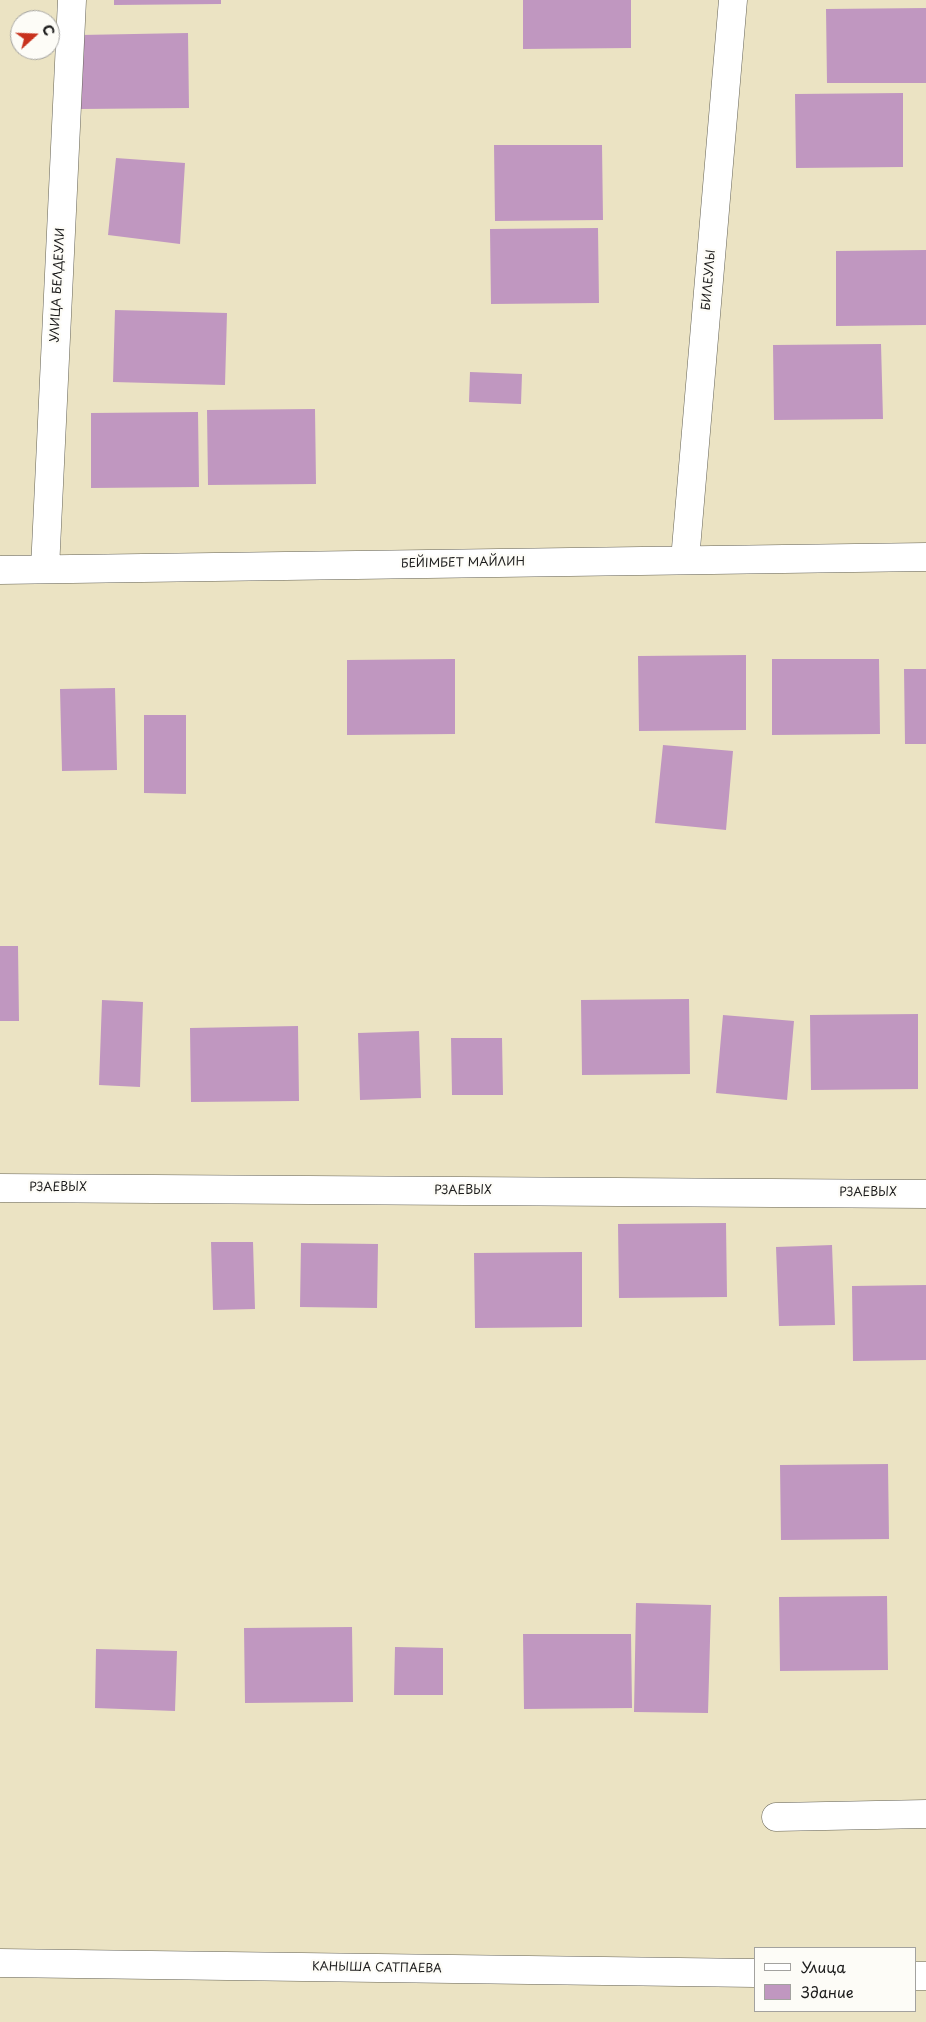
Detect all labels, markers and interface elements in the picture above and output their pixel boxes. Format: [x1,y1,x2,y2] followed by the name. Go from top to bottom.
[10,10,60,60] north arrow
[37,22,60,39] text: С
[48,227,68,343] street label: УЛИЦА БЕЛДЕУЛИ
[699,249,719,311] street label: БИЛЕУЛЫ
[401,555,525,571] street label: БЕЙІМБЕТ МАЙЛИН
[29,1181,87,1195] street label: РЗАЕВЫХ
[434,1184,492,1198] street label: РЗАЕВЫХ
[839,1186,897,1200] street label: РЗАЕВЫХ
[754,1947,916,2012] legend
[801,1955,846,1978] text: Улица
[312,1960,442,1976] street label: КАНЫША САТПАЕВА
[801,1980,854,2003] text: Здание

